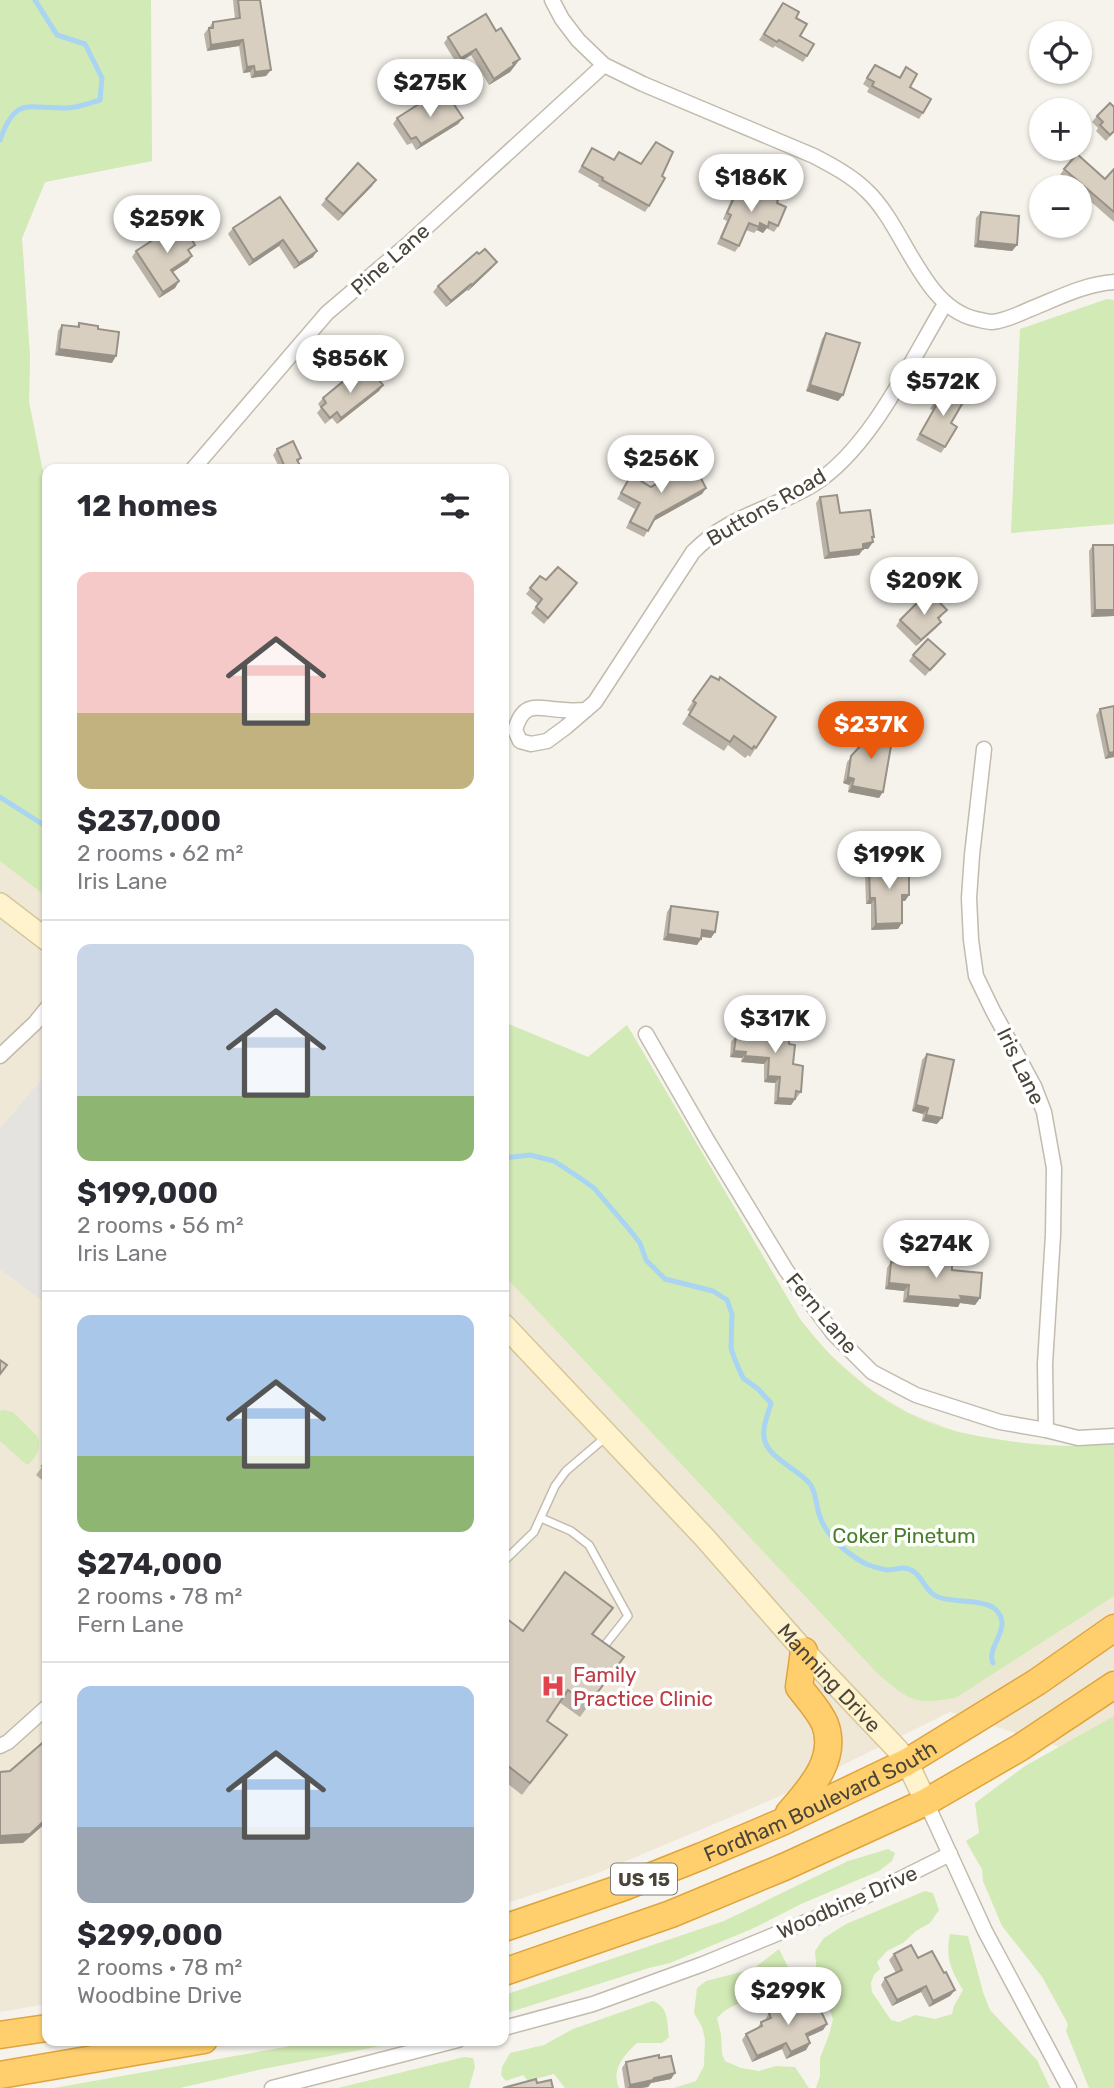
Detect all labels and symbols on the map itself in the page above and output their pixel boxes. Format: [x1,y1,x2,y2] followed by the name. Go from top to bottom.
[381,60,479,119] pin: $275K
[702,154,800,214] pin: $186K
[118,196,216,255] pin: $259K
[346,218,434,300] street label: Pine Lane
[301,336,399,395] pin: $856K
[894,358,992,418] pin: $572K
[612,435,710,495] pin: $256K
[702,463,830,551] street label: Buttons Road
[875,558,973,617] pin: $209K
[822,702,920,761] pin: $237K
[840,832,938,891] pin: $199K
[726,996,824,1055] pin: $317K
[992,1023,1050,1109] street label: Iris Lane
[887,1220,985,1280] pin: $274K
[781,1268,863,1358] street label: Fern Lane
[832,1523,976,1548] park label: Coker Pinetum
[773,1618,887,1737] street label: Manning Drive
[573,1662,713,1711] place label: Family Practice Clinic
[539,1672,567,1700] hospital icon: Family Practice Clinic
[700,1735,941,1866] street label: Fordham Boulevard South
[773,1860,921,1944] street label: Woodbine Drive
[611,1864,677,1895] road number: US 15
[739,1968,837,2027] pin: $299K

